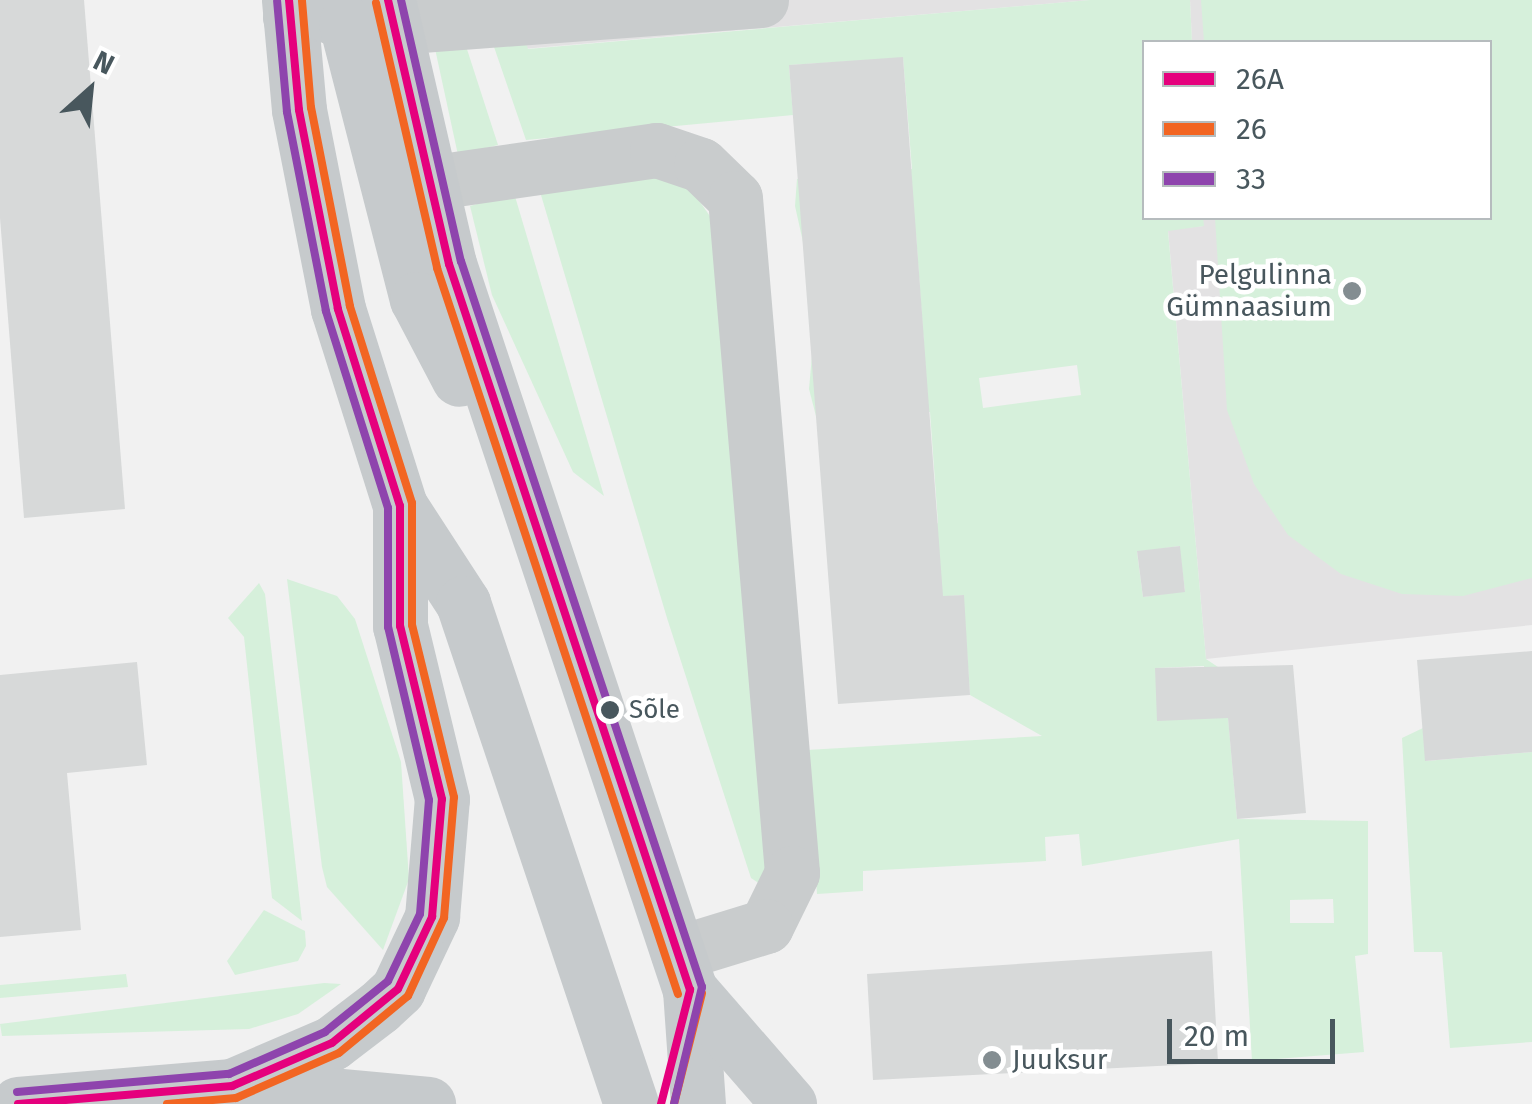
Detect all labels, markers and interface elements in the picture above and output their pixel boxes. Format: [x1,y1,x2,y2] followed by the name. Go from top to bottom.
[40,40,140,140] north arrow
[1142,40,1492,220] legend
[88,44,120,82] text: N
[1236,61,1284,97] text: 26A
[1236,111,1267,147] text: 26
[1236,161,1266,197] text: 33
[1166,258,1332,324] place label: Pelgulinna Gümnaasium
[1341,280,1363,302] marker: Pelgulinna Gümnaasium
[629,694,680,726] place label: Sõle
[600,700,620,720] marker: Sõle
[1172,999,1340,1061] scale bar
[1184,1018,1249,1054] text: 20 m
[1012,1043,1108,1077] place label: Juuksur
[981,1049,1003,1071] marker: Juuksur

